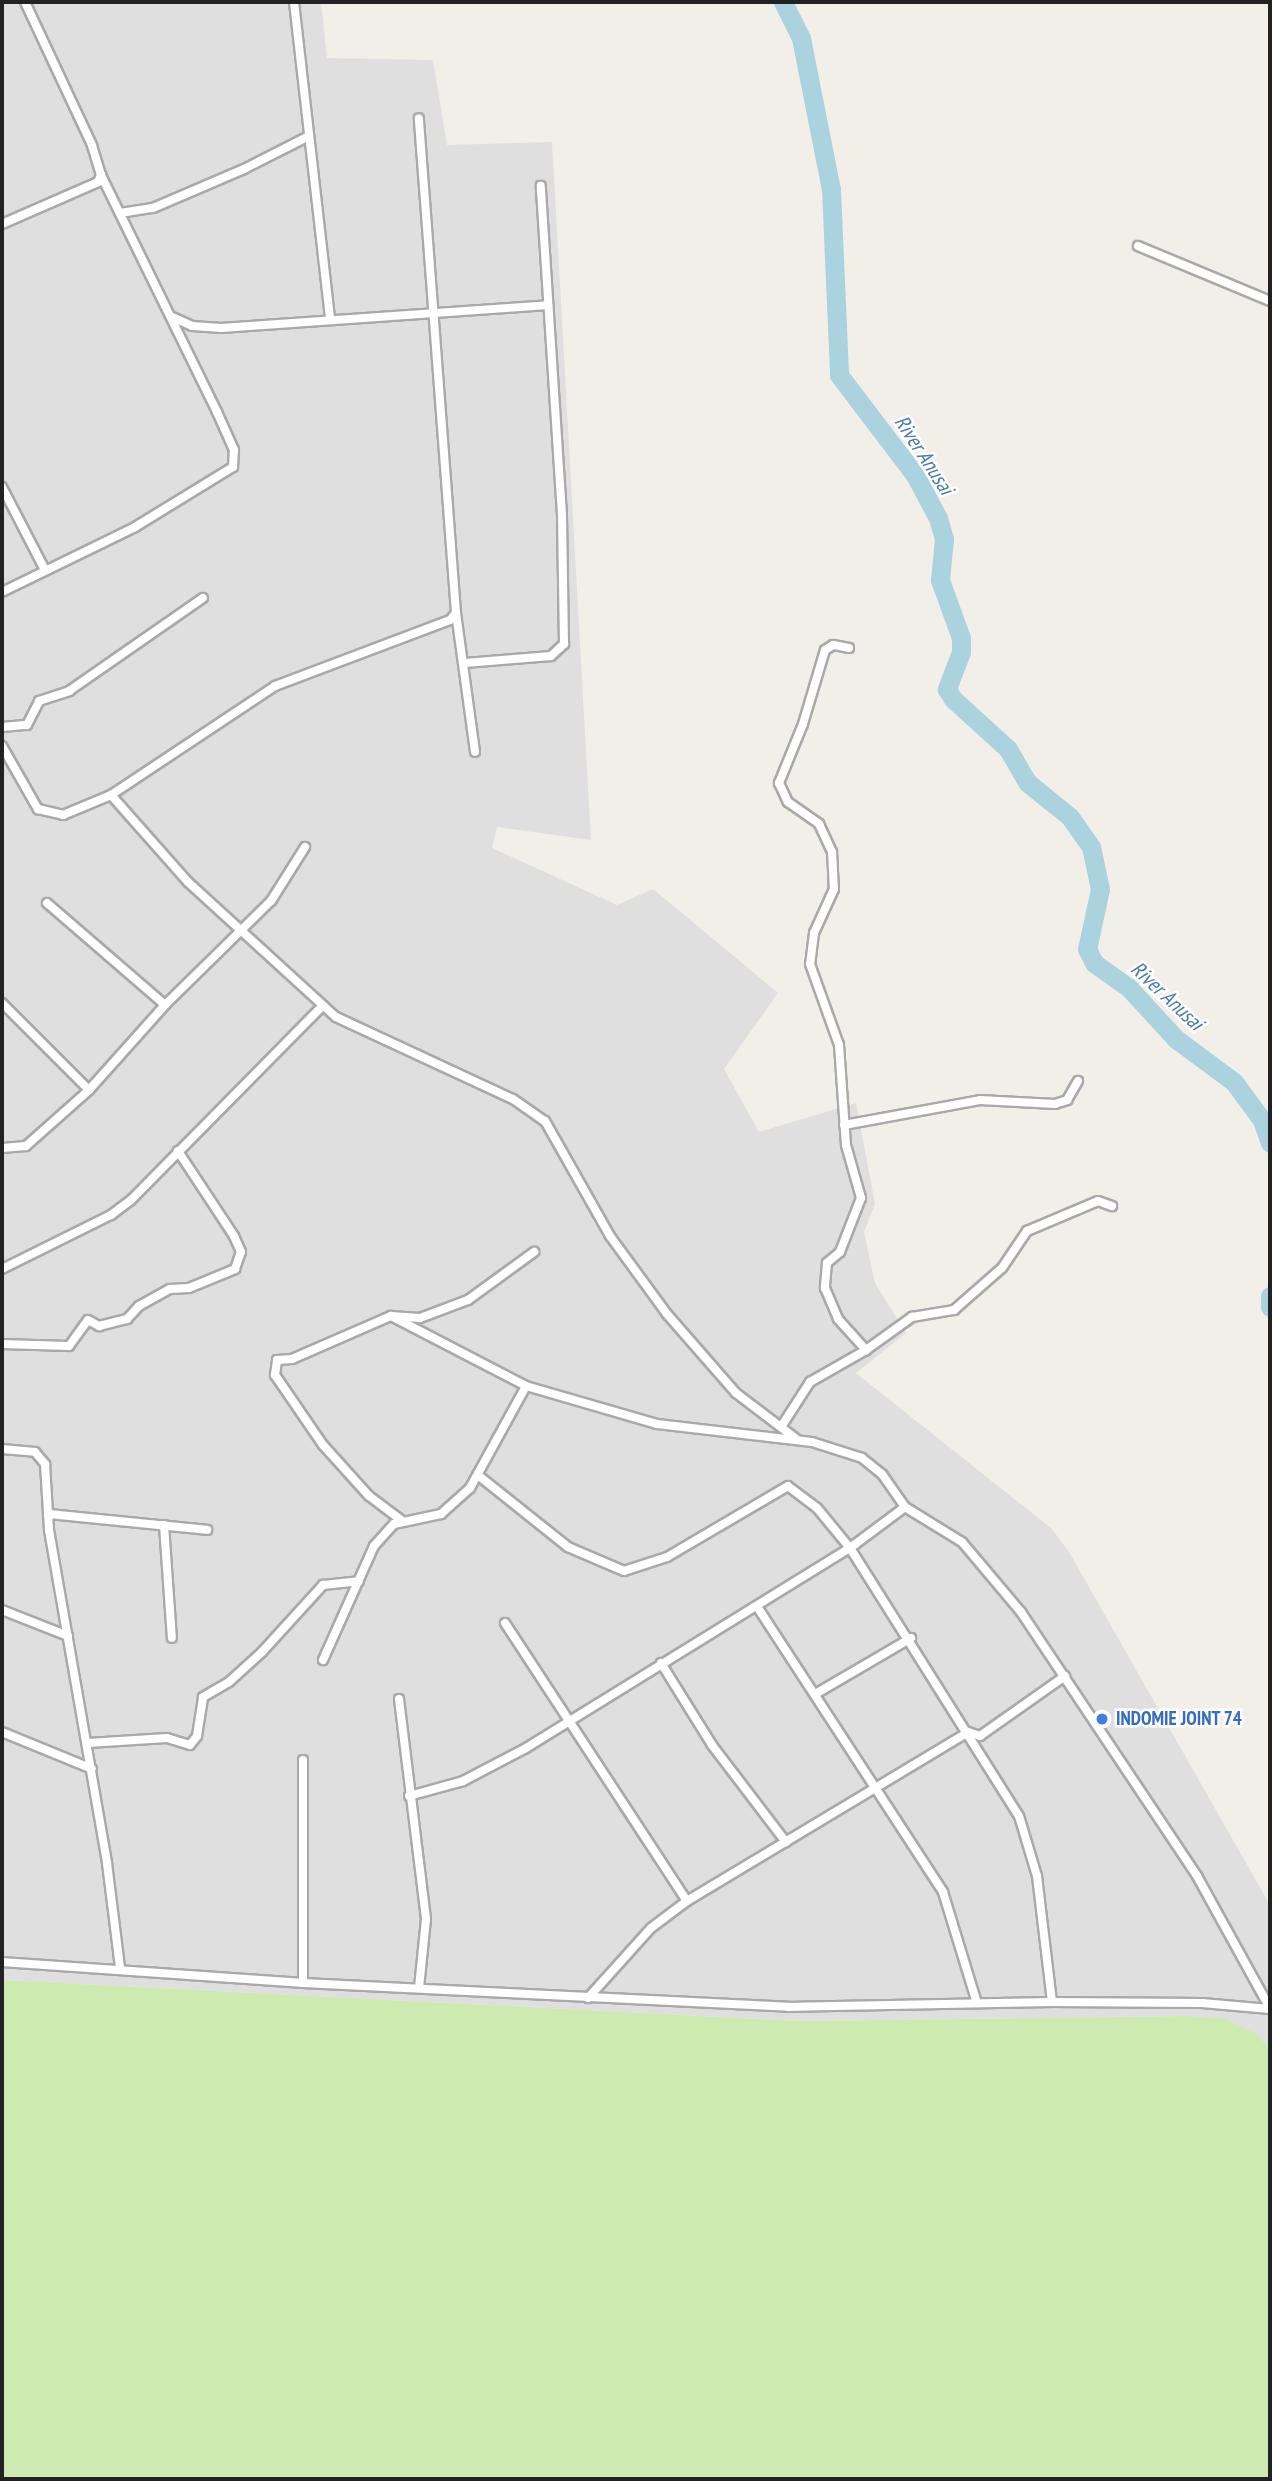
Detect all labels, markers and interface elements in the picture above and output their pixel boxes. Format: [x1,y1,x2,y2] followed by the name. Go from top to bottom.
[889,410,959,500] water label: River Anusai
[1126,956,1208,1036] water label: River Anusai
[1116,1708,1243,1730] place label: INDOMIE JOINT 74
[1094,1711,1110,1727] marker: INDOMIE JOINT 74

